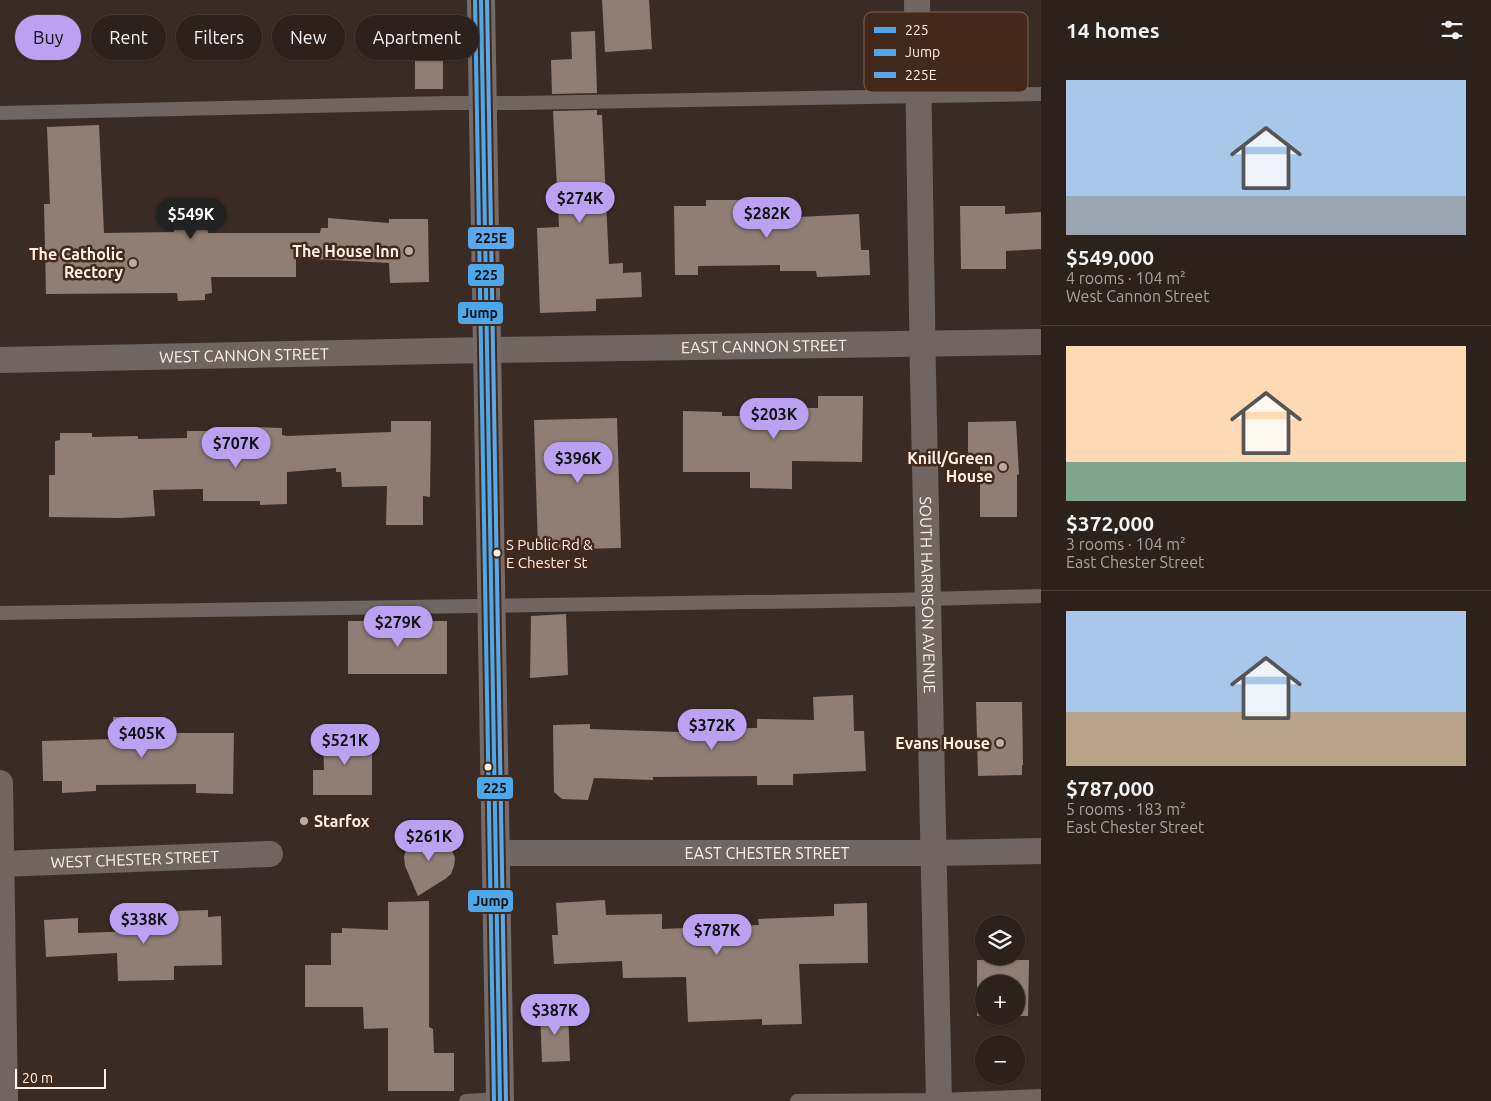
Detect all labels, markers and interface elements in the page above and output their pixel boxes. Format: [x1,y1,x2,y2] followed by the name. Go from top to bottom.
[864,12,1028,92] legend
[15,15,81,60] chip: Buy
[91,15,166,60] chip: Rent
[176,15,262,60] chip: Filters
[272,15,345,60] chip: New
[355,15,479,60] chip: Apartment
[1438,16,1466,44] icon: filters
[1066,18,1160,42] text: 14 homes
[905,22,929,38] text: 225
[905,44,940,60] text: Jump
[905,67,937,83] text: 225E
[1221,113,1311,203] icon: home
[545,182,615,224] pin: $274K
[557,189,603,207] text: $274K
[732,196,802,239] pin: $282K
[156,198,226,240] pin: $549K
[744,204,790,222] text: $282K
[168,205,214,223] text: $549K
[467,226,515,250] line badge: 225E
[475,230,507,246] text: 225E
[292,242,399,260] place label: The House Inn
[29,245,123,281] place label: The Catholic Rectory
[403,245,415,257] marker: The House Inn
[1066,245,1154,269] text: $549,000
[127,257,139,269] marker: The Catholic Rectory
[467,263,505,287] line badge: 225
[474,267,498,283] text: 225
[1066,269,1186,287] text: 4 rooms · 104 m²
[1066,287,1209,305] text: West Cannon Street
[457,301,504,325] line badge: Jump
[462,305,498,321] text: Jump
[681,336,847,356] street label: EAST CANNON STREET
[159,344,329,366] street label: WEST CANNON STREET
[1221,378,1311,468] icon: home
[739,398,809,440] pin: $203K
[751,405,797,423] text: $203K
[201,426,271,469] pin: $707K
[213,434,259,452] text: $707K
[543,442,613,484] pin: $396K
[555,449,601,467] text: $396K
[907,449,993,485] place label: Knill/Green House
[997,461,1009,473] marker: Knill/Green House
[917,496,939,694] street label: SOUTH HARRISON AVENUE
[1066,511,1154,535] text: $372,000
[1066,535,1186,553] text: 3 rooms · 104 m²
[506,536,593,571] place label: S Public Rd & E Chester St
[492,548,502,558] marker: S Public Rd & E Chester St
[1066,553,1204,571] text: East Chester Street
[363,606,433,648] pin: $279K
[375,613,421,631] text: $279K
[1221,643,1311,733] icon: home
[677,708,747,751] pin: $372K
[107,716,177,759] pin: $405K
[689,716,735,734] text: $372K
[119,724,165,742] text: $405K
[310,724,380,766] pin: $521K
[322,731,368,749] text: $521K
[895,734,990,752] place label: Evans House
[994,737,1006,749] marker: Evans House
[483,762,493,772] unlabelled marker
[476,776,514,800] line badge: 225
[1066,776,1154,800] text: $787,000
[483,780,507,796] text: 225
[1066,800,1186,818] text: 5 rooms · 183 m²
[314,812,370,830] place label: Starfox
[298,815,310,827] marker: Starfox
[1066,818,1204,836] text: East Chester Street
[394,820,464,862] pin: $261K
[406,827,452,845] text: $261K
[685,844,849,862] street label: EAST CHESTER STREET
[50,847,220,871] street label: WEST CHESTER STREET
[467,889,514,913] line badge: Jump
[473,893,509,909] text: Jump
[109,902,179,945] pin: $338K
[121,910,167,928] text: $338K
[682,914,752,956] pin: $787K
[975,915,1025,1085] map controls
[975,915,1025,965] button: layers
[694,921,740,939] text: $787K
[975,975,1025,1025] button: +
[520,994,590,1036] pin: $387K
[532,1001,578,1019] text: $387K
[975,1035,1025,1085] button: −
[15,1066,106,1089] scale bar
[22,1070,53,1086] text: 20 m

